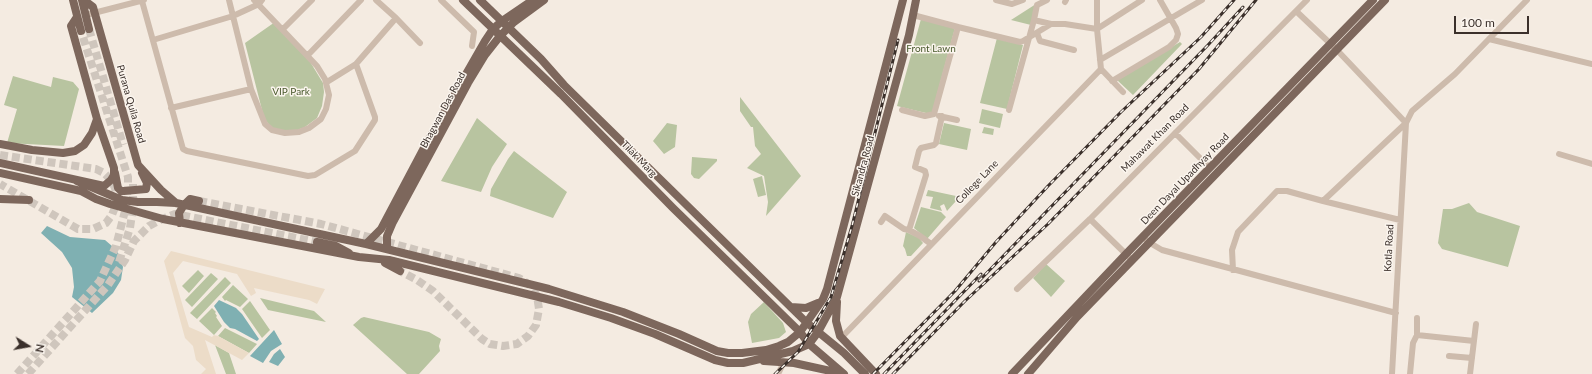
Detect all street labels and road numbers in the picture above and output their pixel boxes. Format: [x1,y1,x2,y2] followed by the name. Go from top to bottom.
[114,63,148,145] street label: Purana Quila Road
[418,70,468,150] street label: Bhagwan Das Road
[1119,102,1191,174] street label: Mahawat Khan Road
[1138,131,1232,227] street label: Deen Dayal Upadhyay Road
[849,134,877,198] street label: Sikandra Road
[619,138,659,180] street label: Tilak Marg
[953,158,1001,206] street label: College Lane
[1382,224,1396,272] street label: Kotla Road

